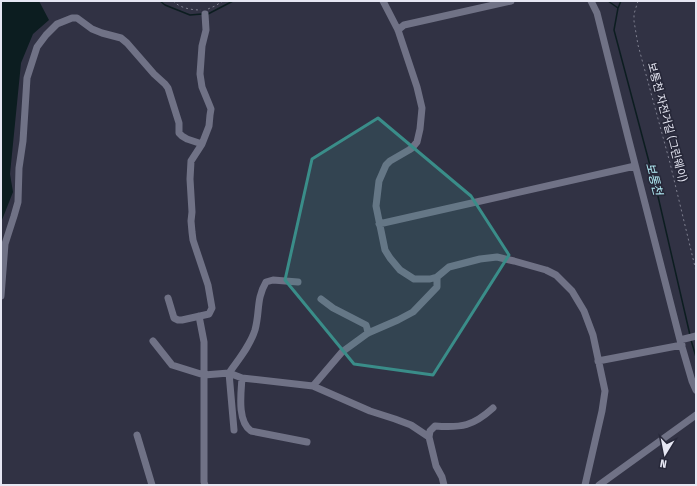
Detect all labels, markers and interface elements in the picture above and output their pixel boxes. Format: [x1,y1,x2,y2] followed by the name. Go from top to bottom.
[645,61,689,183] street label: 보통천 자전거길 (그린웨이)
[643,161,665,197] water label: 보통천
[645,434,685,474] north arrow
[659,456,668,470] text: N

